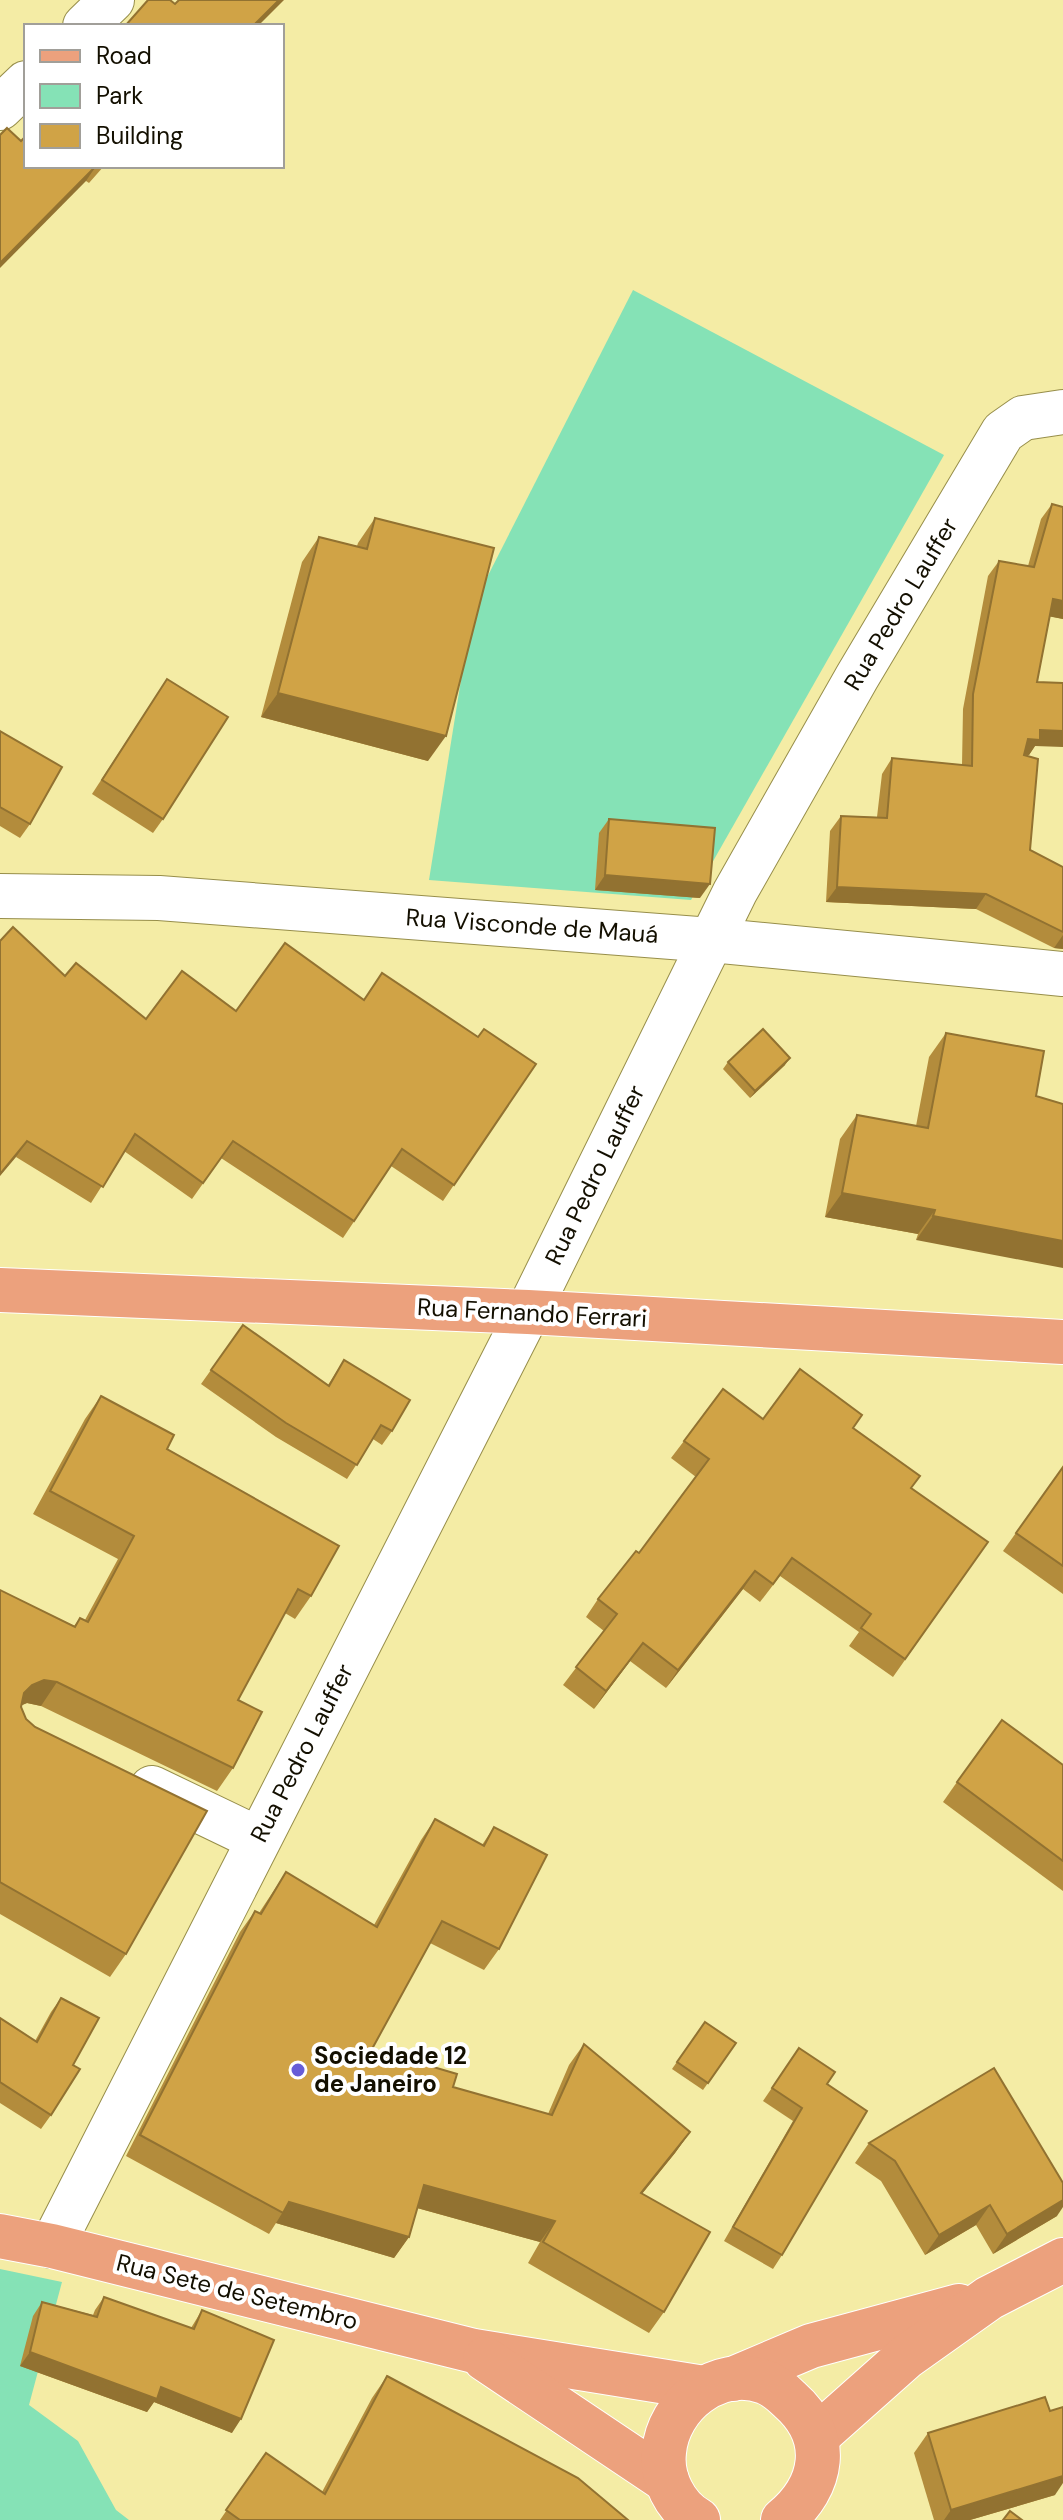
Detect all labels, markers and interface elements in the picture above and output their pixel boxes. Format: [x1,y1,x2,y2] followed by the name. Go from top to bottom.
[24,24,284,168] legend
[96,40,152,71] text: Road
[96,80,143,111] text: Park
[96,120,183,151] text: Building
[837,512,964,696] street label: Rua Pedro Lauffer
[405,901,659,950] street label: Rua Visconde de Mauá
[538,1080,652,1270] street label: Rua Pedro Lauffer
[416,1291,648,1334] street label: Rua Fernando Ferrari
[243,1658,360,1847] street label: Rua Pedro Lauffer
[314,2040,467,2099] place label: Sociedade 12 de Janeiro
[289,2061,307,2079] marker: Sociedade 12 de Janeiro
[113,2247,361,2337] street label: Rua Sete de Setembro

